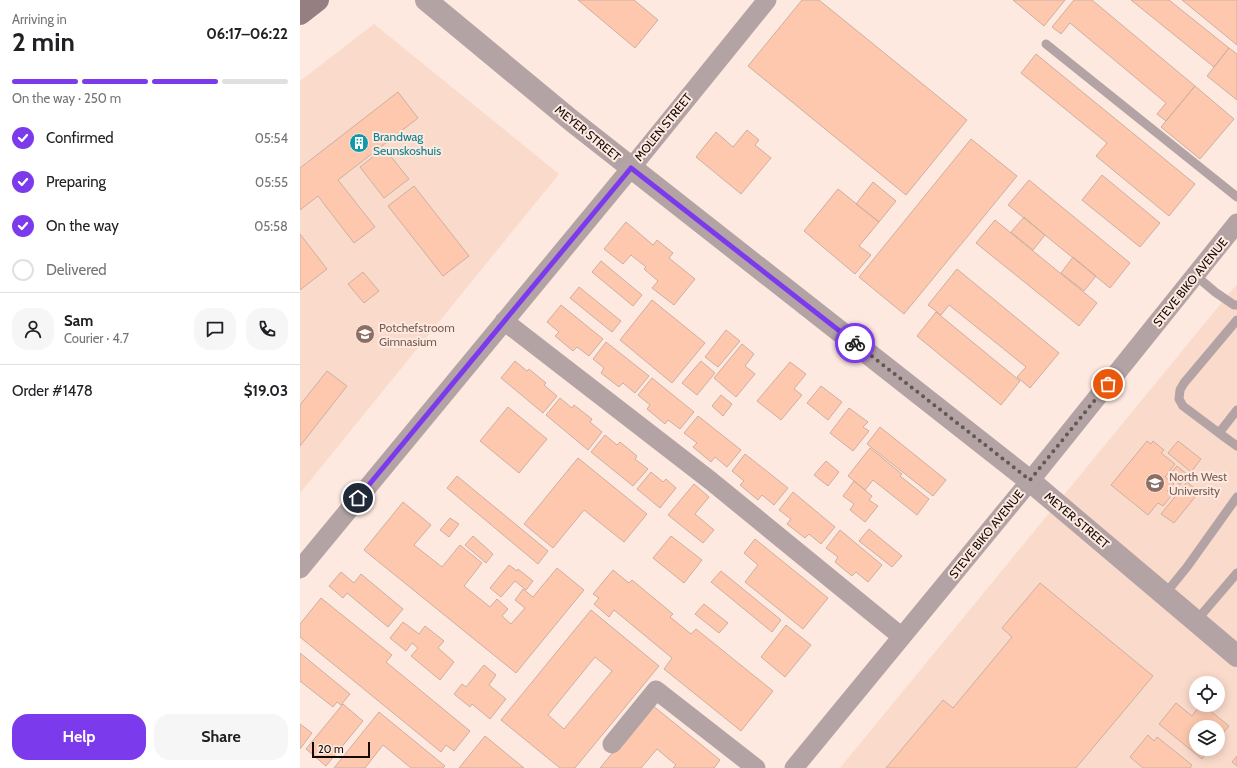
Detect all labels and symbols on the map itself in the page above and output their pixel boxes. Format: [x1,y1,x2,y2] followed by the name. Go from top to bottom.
[631,90,695,164] street label: MOLEN STREET
[552,102,624,164] street label: MEYER STREET
[373,129,441,158] place label: Brandwag Seunskoshuis
[348,132,370,154] building icon: Brandwag Seunskoshuis
[1150,234,1231,329] street label: STEVE BIKO AVENUE
[379,320,455,349] place label: Potchefstroom Gimnasium
[354,323,376,345] school or university icon: Potchefstroom Gimnasium
[835,323,875,363] courier
[1091,367,1125,401] pin
[1169,469,1227,498] place label: North West University
[1144,472,1166,494] school or university icon: North West University
[341,481,375,515] pin
[946,486,1027,581] street label: STEVE BIKO AVENUE
[1042,489,1113,552] street label: MEYER STREET
[312,740,370,759] scale bar

